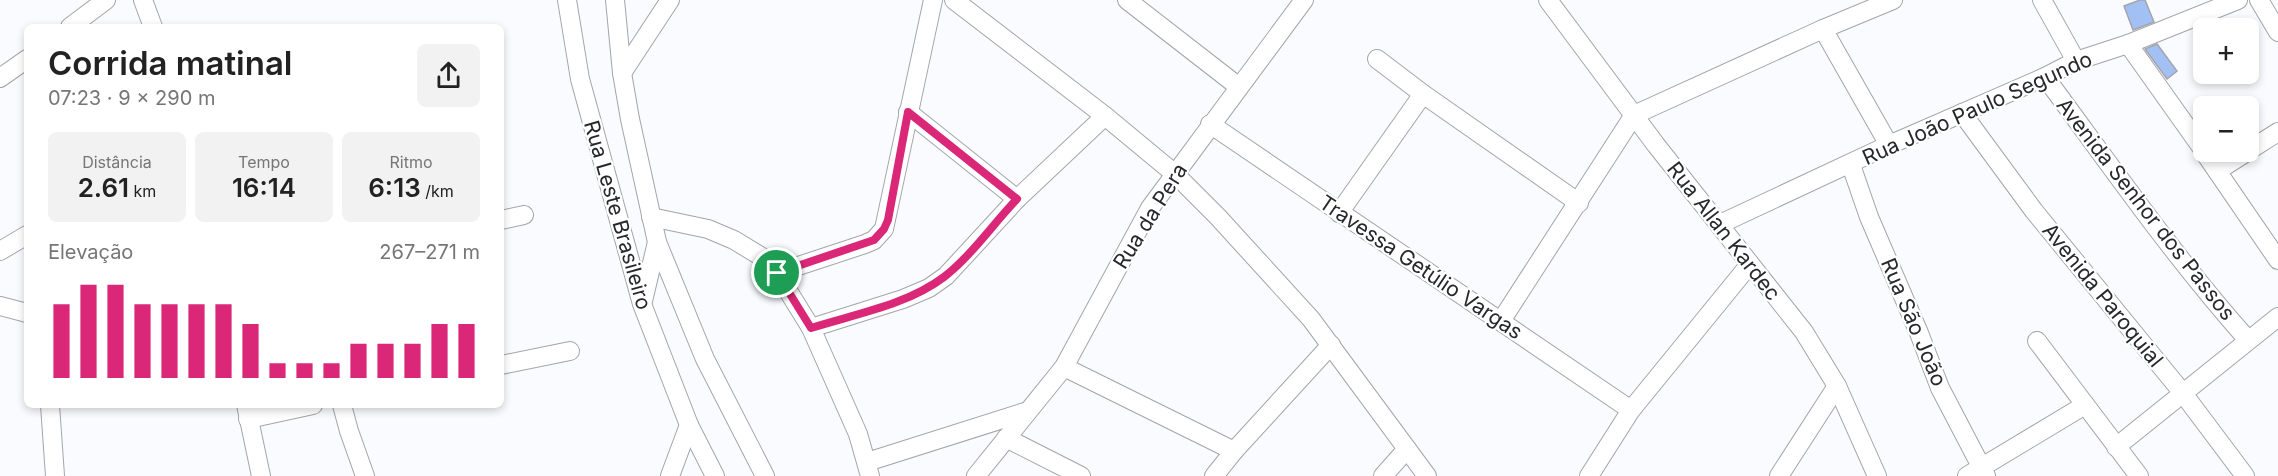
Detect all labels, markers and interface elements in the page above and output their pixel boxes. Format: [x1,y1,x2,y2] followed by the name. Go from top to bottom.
[2193,18,2259,162] map controls
[2193,18,2259,84] button: +
[48,43,292,83] text: Corrida matinal
[417,44,480,107] button: share
[1858,46,2096,170] street label: Rua João Paulo Segundo
[48,86,215,110] text: 07:23 · 9 × 290 m
[2051,93,2241,325] street label: Avenida Senhor dos Passos
[2193,96,2259,162] button: −
[579,117,657,313] street label: Rua Leste Brasileiro
[82,152,152,172] text: Distância
[238,152,290,172] text: Tempo
[389,152,433,172] text: Ritmo
[1662,157,1786,305] street label: Rua Allan Kardec
[1108,159,1192,273] street label: Rua da Pera
[78,172,129,203] text: 2.61
[232,172,296,203] text: 16:14
[368,172,421,203] text: 6:13
[129,181,156,201] text: km
[421,181,454,201] text: /km
[1315,190,1527,344] street label: Travessa Getúlio Vargas
[2037,218,2169,372] street label: Avenida Paroquial
[48,240,133,264] text: Elevação
[379,240,480,264] text: 267–271 m
[751,247,802,298] pin
[1876,254,1952,390] street label: Rua São João
[760,256,793,289] icon: arrive

